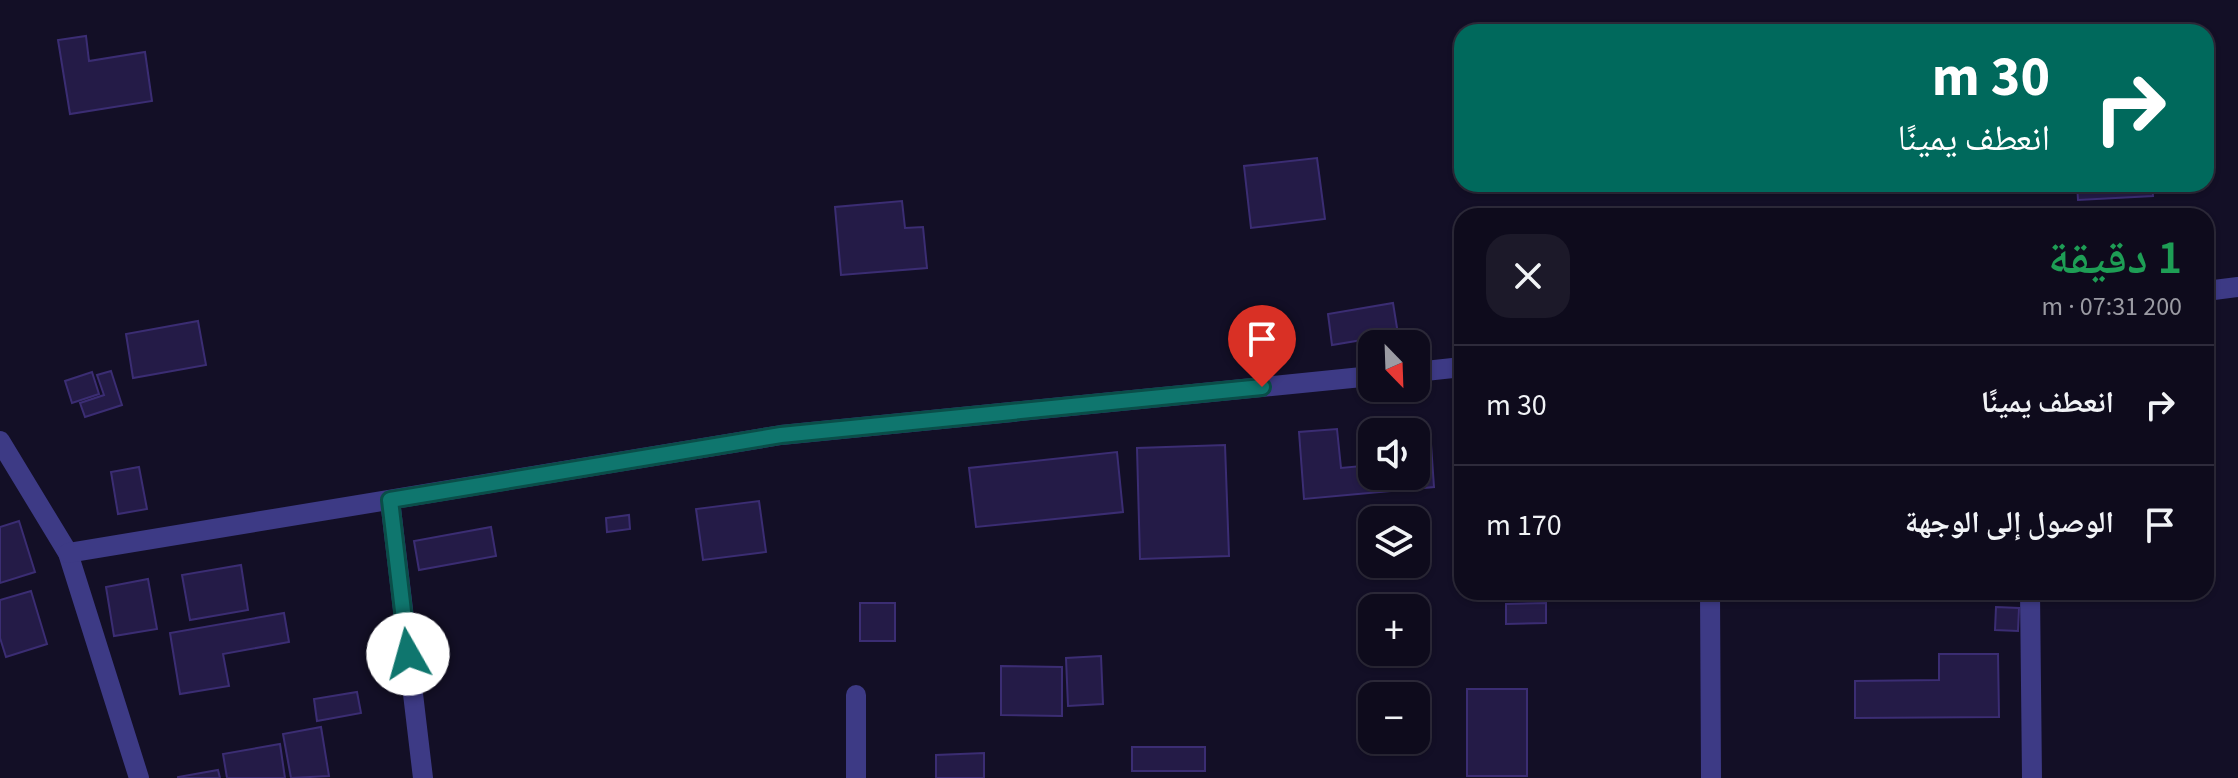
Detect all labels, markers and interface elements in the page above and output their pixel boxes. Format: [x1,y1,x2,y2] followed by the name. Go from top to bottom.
[1932,38,2050,117] text: 30 m
[2078,56,2182,160] icon: right
[1898,113,2050,164] text: انعطف يمينًا
[2048,224,2182,292] text: 1 دقيقة
[1486,234,1570,318] button: close
[2041,288,2182,325] text: 200 m · 07:31
[1228,305,1296,387] pin
[1240,317,1284,361] icon: arrive
[1358,330,1430,402] north arrow
[1358,330,1430,754] map controls
[1981,381,2114,424] text: انعطف يمينًا
[2138,383,2182,427] icon: right
[1486,384,1547,427] text: 30 m
[1358,418,1430,490] button: sound
[1905,501,2114,544] text: الوصول إلى الوجهة
[2138,503,2182,547] icon: arrive
[1486,504,1562,547] text: 170 m
[1358,506,1430,578] button: layers
[1358,594,1430,666] button: +
[366,612,450,696] position arrow
[1358,682,1430,754] button: −

